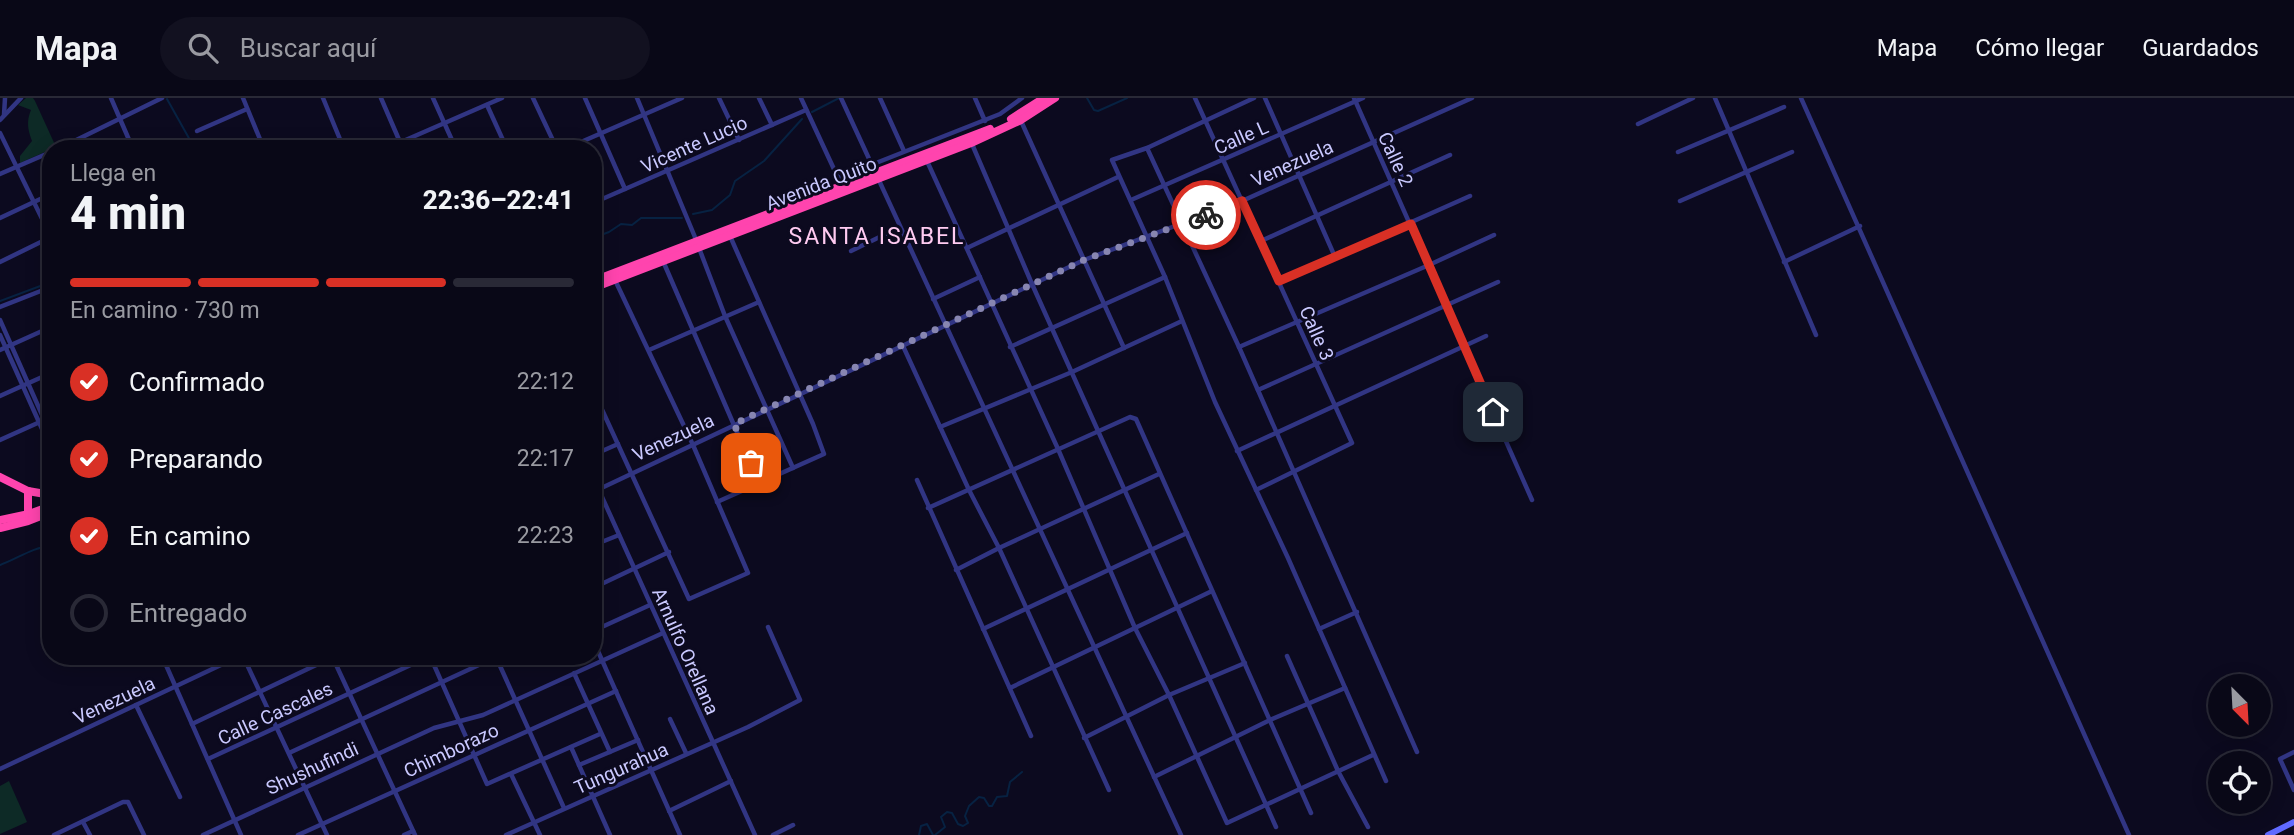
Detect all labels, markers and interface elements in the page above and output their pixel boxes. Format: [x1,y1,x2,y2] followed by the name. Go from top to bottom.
[160,17,650,80] search box
[35,29,118,68] text: Mapa
[184,29,222,67] icon: search
[240,33,376,63] text: Buscar aquí
[1877,34,1937,62] text: Mapa
[1975,34,2104,62] text: Cómo llegar
[2142,34,2259,62] text: Guardados
[637,111,751,178] street label: Vicente Lucio
[1211,115,1272,160] street label: Calle L
[1373,128,1418,190] street label: Calle 2
[1248,135,1337,192] street label: Venezuela
[762,152,880,215] street label: Avenida Quito
[70,160,156,187] text: Llega en
[1171,180,1241,250] courier
[423,185,574,215] text: 22:36–22:41
[70,186,186,240] text: 4 min
[1187,196,1225,234] icon: bike
[789,223,966,250] district label: SANTA ISABEL
[70,297,260,324] text: En camino · 730 m
[1294,302,1339,364] street label: Calle 3
[70,363,108,401] icon: check
[129,367,265,397] text: Confirmado
[517,368,574,395] text: 22:12
[1463,382,1523,442] pin
[1474,393,1512,431] icon: home
[629,409,718,466] street label: Venezuela
[721,433,781,493] pin
[70,440,108,478] icon: check
[129,444,263,474] text: Preparando
[732,444,770,482] icon: bag
[517,445,574,472] text: 22:17
[70,517,108,555] icon: check
[129,521,251,551] text: En camino
[517,522,574,549] text: 22:23
[647,584,724,718] street label: Arnulfo Orellana
[129,598,247,628] text: Entregado
[70,672,159,729] street label: Venezuela
[2208,674,2272,737] north arrow
[2208,674,2271,814] map controls
[214,677,336,750] street label: Calle Cascales
[400,718,502,782] street label: Chimborazo
[262,737,362,800] street label: Shushufindi
[571,738,672,799] street label: Tungurahua
[2208,751,2271,814] button: locate

